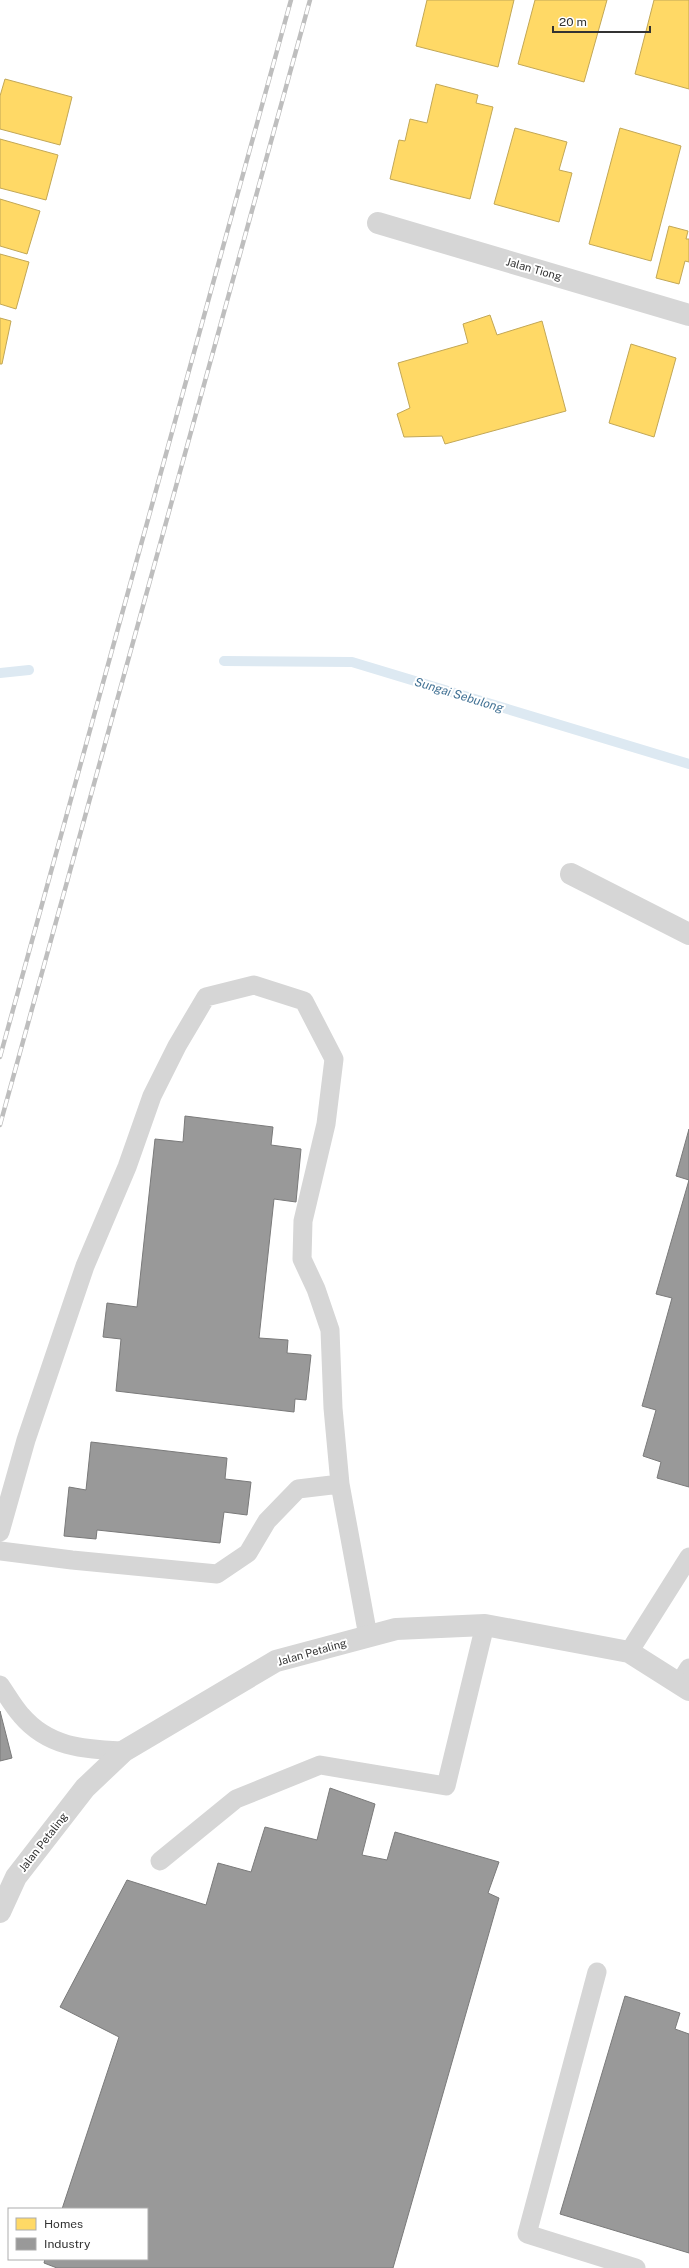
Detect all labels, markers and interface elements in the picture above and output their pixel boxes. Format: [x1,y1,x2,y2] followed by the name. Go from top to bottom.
[553,8,650,34] scale bar
[559,15,587,29] text: 20 m
[505,255,563,283] street label: Jalan Tiong
[413,675,506,715] water label: Sungai Sebulong
[276,1636,348,1668] street label: Jalan Petaling
[16,1810,70,1874] street label: Jalan Petaling
[8,2208,148,2260] legend
[44,2217,83,2231] text: Homes
[44,2237,91,2251] text: Industry

